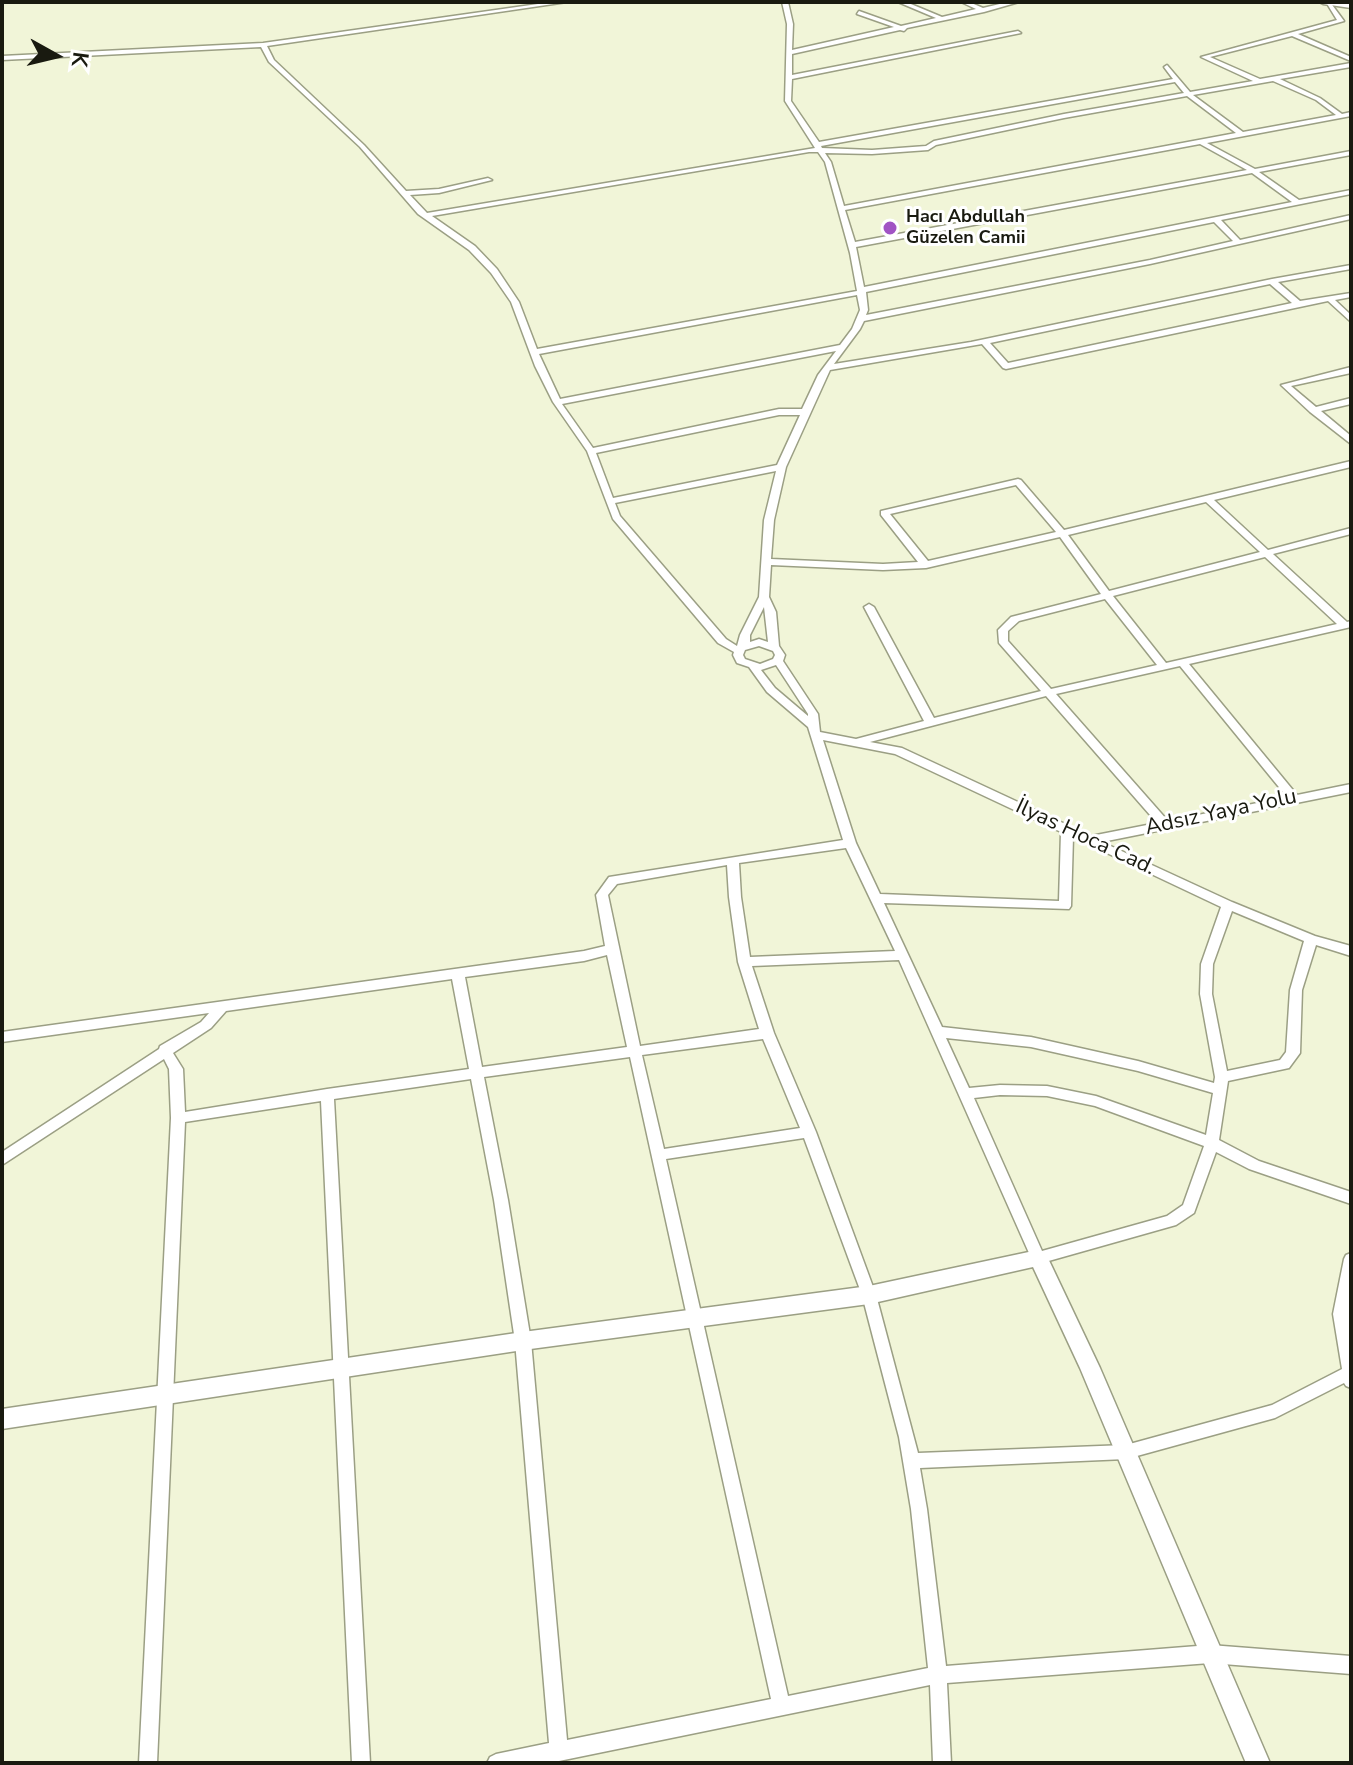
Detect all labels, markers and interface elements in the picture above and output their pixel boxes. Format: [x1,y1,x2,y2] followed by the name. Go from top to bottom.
[16,16,96,96] north arrow
[64,50,96,69] text: K
[906,207,1025,250] place label: Hacı Abdullah Güzelen Camii
[881,219,899,237] marker: Hacı Abdullah Güzelen Camii
[1143,784,1299,842] street label: Adsız Yaya Yolu
[1011,794,1159,882] street label: İlyas Hoca Cad.

